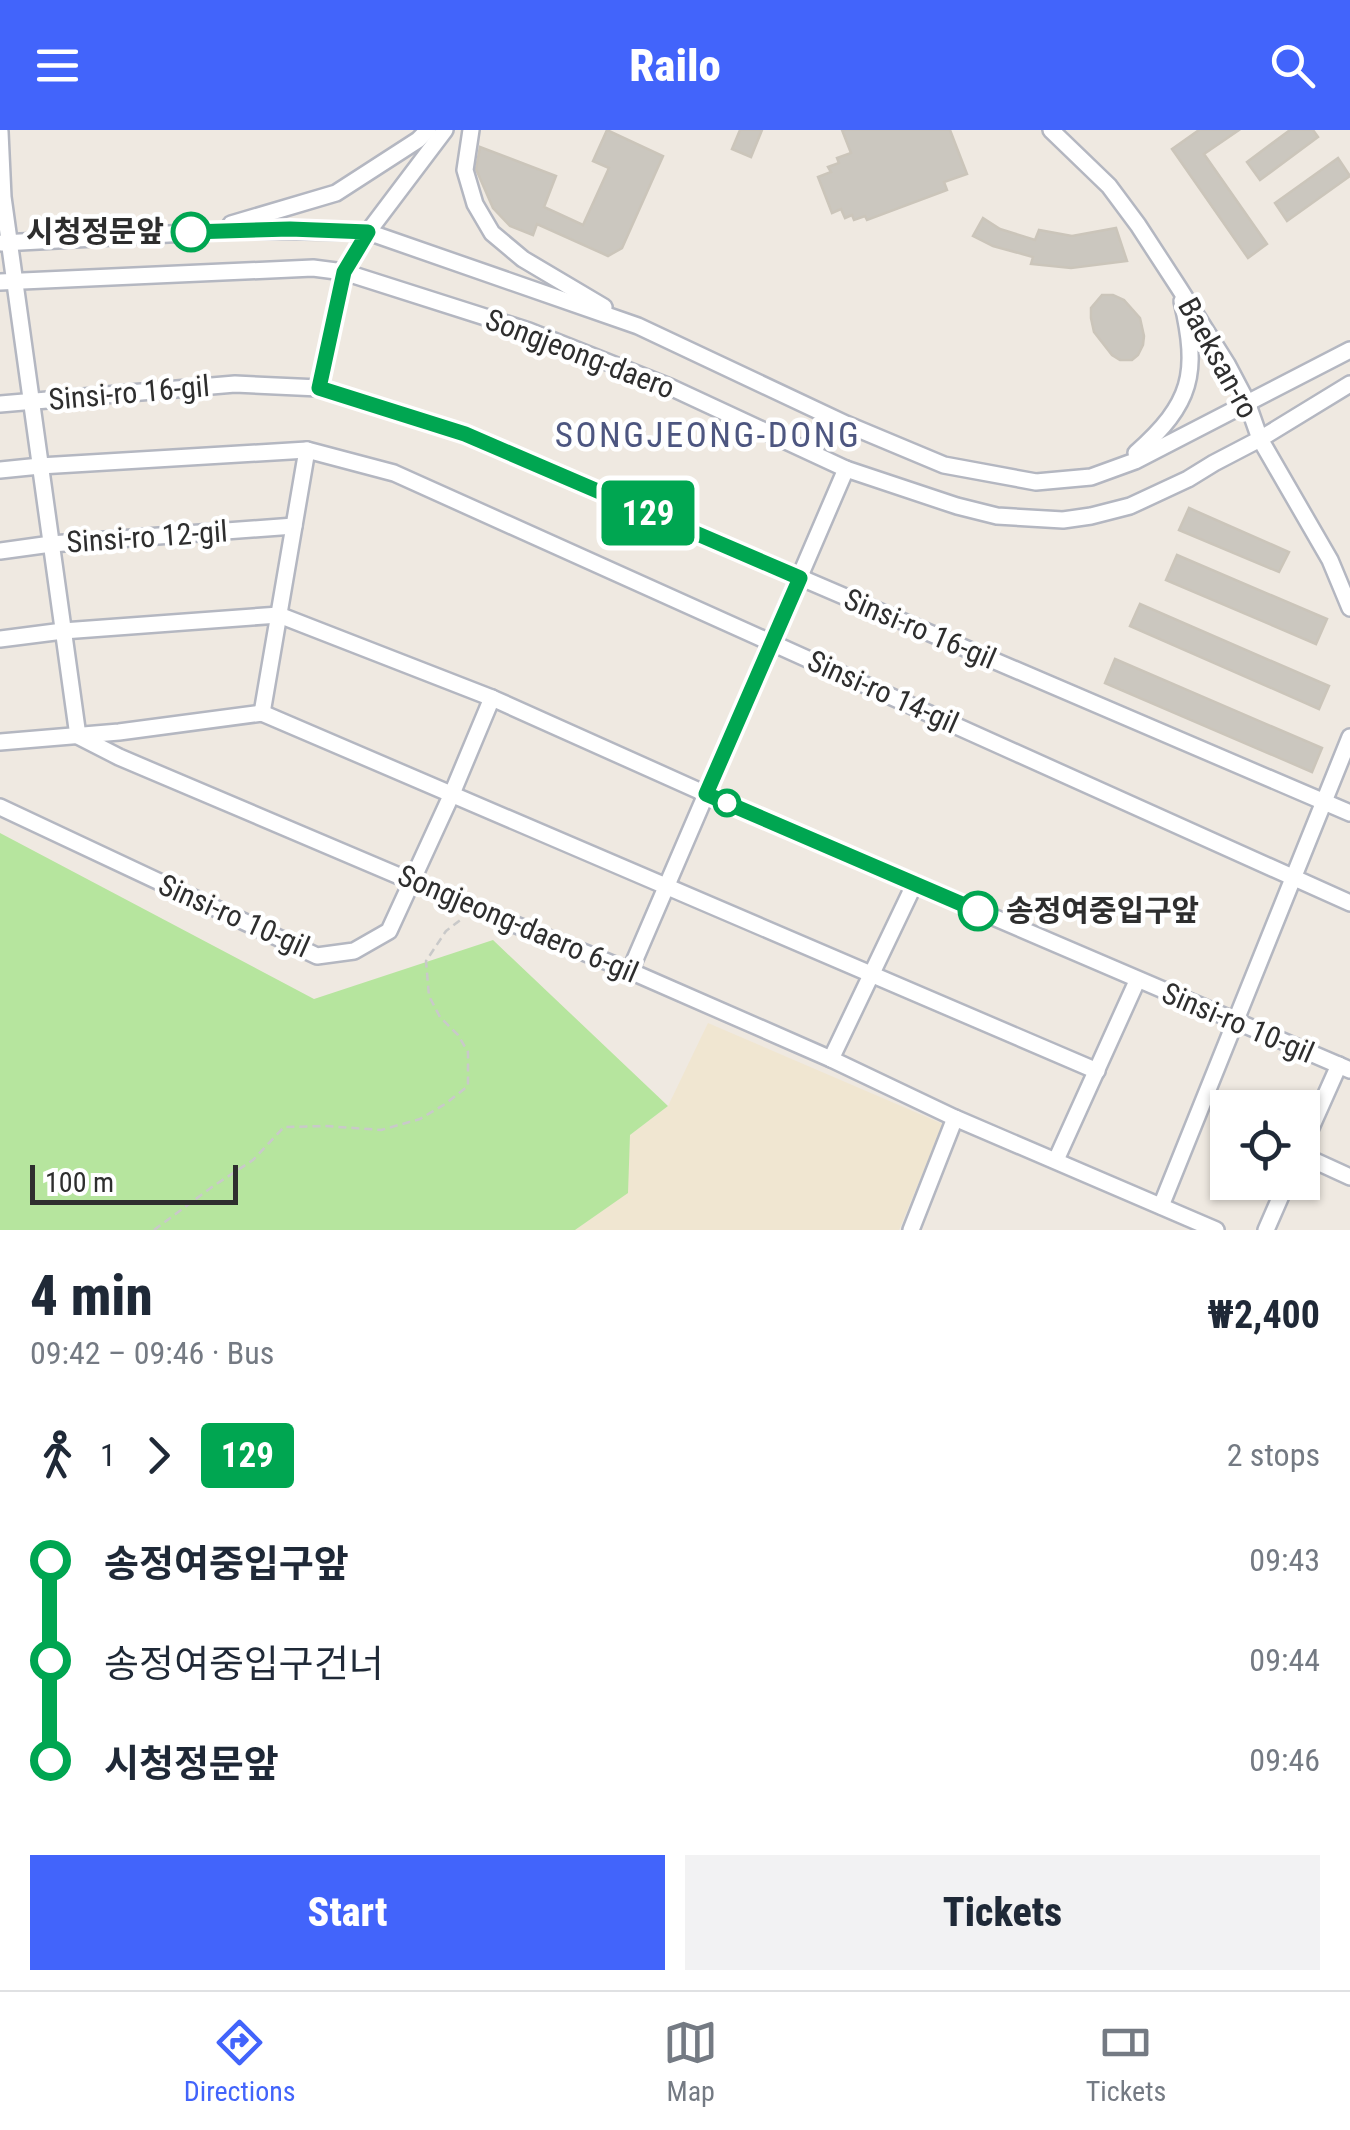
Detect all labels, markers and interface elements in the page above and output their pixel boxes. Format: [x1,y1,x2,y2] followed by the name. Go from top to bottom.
[30,38,85,93] icon: menu
[1265,38,1320,93] icon: search
[629,39,721,92] text: Railo
[172,213,210,251] marker: 시청정문앞
[26,214,164,249] place label: 시청정문앞
[1171,291,1266,424] street label: Baeksan-ro
[481,301,680,406] street label: Songjeong-daero
[47,368,211,417] street label: Sinsi-ro 16-gil
[555,415,861,456] district label: SONGJEONG-DONG
[590,480,706,546] line badge: 129
[621,493,675,534] text: 129
[65,513,229,560] street label: Sinsi-ro 12-gil
[839,581,1001,676] street label: Sinsi-ro 16-gil
[802,643,964,740] street label: Sinsi-ro 14-gil
[714,790,740,816] unlabelled marker
[393,857,644,990] street label: Songjeong-daero 6-gil
[153,867,315,964] street label: Sinsi-ro 10-gil
[959,892,997,930] marker: 송정여중입구앞
[1006,893,1199,928] place label: 송정여중입구앞
[1157,975,1319,1070] street label: Sinsi-ro 10-gil
[1210,1090,1320,1200] map controls
[1210,1090,1320,1200] button: locate
[30,1160,238,1204] scale bar
[45,1166,114,1199] text: 100 m
[30,1264,153,1328] text: 4 min
[1207,1293,1320,1337] text: ₩2,400
[30,1334,274,1372] text: 09:42 – 09:46 · Bus
[30,1428,85,1483] icon: walk
[131,1428,186,1483] icon: forward
[221,1435,274,1476] text: 129
[100,1436,116,1474] text: 1
[1227,1436,1320,1474] text: 2 stops
[1249,1541,1320,1579] text: 09:43
[104,1542,349,1586] text: 송정여중입구앞
[1249,1641,1320,1679] text: 09:44
[104,1642,384,1686] text: 송정여중입구건너
[1249,1741,1320,1779] text: 09:46
[104,1742,279,1786] text: 시청정문앞
[30,1855,665,1970] button: Start
[685,1855,1320,1970] button: Tickets
[184,2015,296,2108] tab: Directions
[663,2015,718,2108] tab: Map
[1086,2015,1166,2108] tab: Tickets

